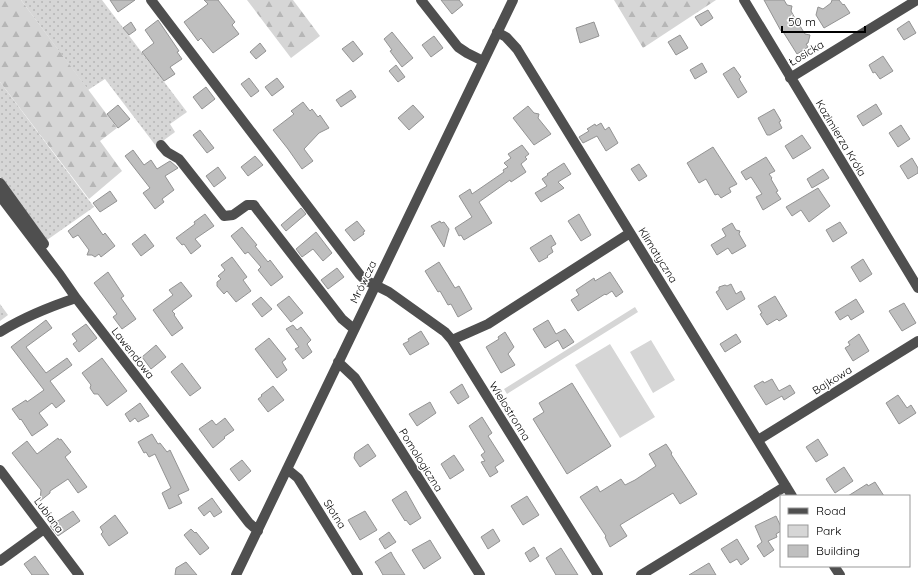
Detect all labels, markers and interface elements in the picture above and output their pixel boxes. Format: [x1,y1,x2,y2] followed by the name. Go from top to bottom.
[782,8,865,34] scale bar
[788,14,816,29] text: 50 m
[786,37,826,69] street label: Łosicka
[813,97,869,179] street label: Kazimierza Króla
[635,225,681,285] street label: Klimatyczna
[347,258,379,306] street label: Mrówcza
[109,324,157,382] street label: Lawendowa
[810,362,854,398] street label: Bajkowa
[486,379,534,443] street label: Wielostronna
[396,426,446,494] street label: Pomologiczna
[31,494,67,536] street label: Lubiana
[780,495,910,567] legend
[321,497,349,531] street label: Słotna
[816,503,846,518] text: Road
[816,523,841,538] text: Park
[816,543,860,558] text: Building

